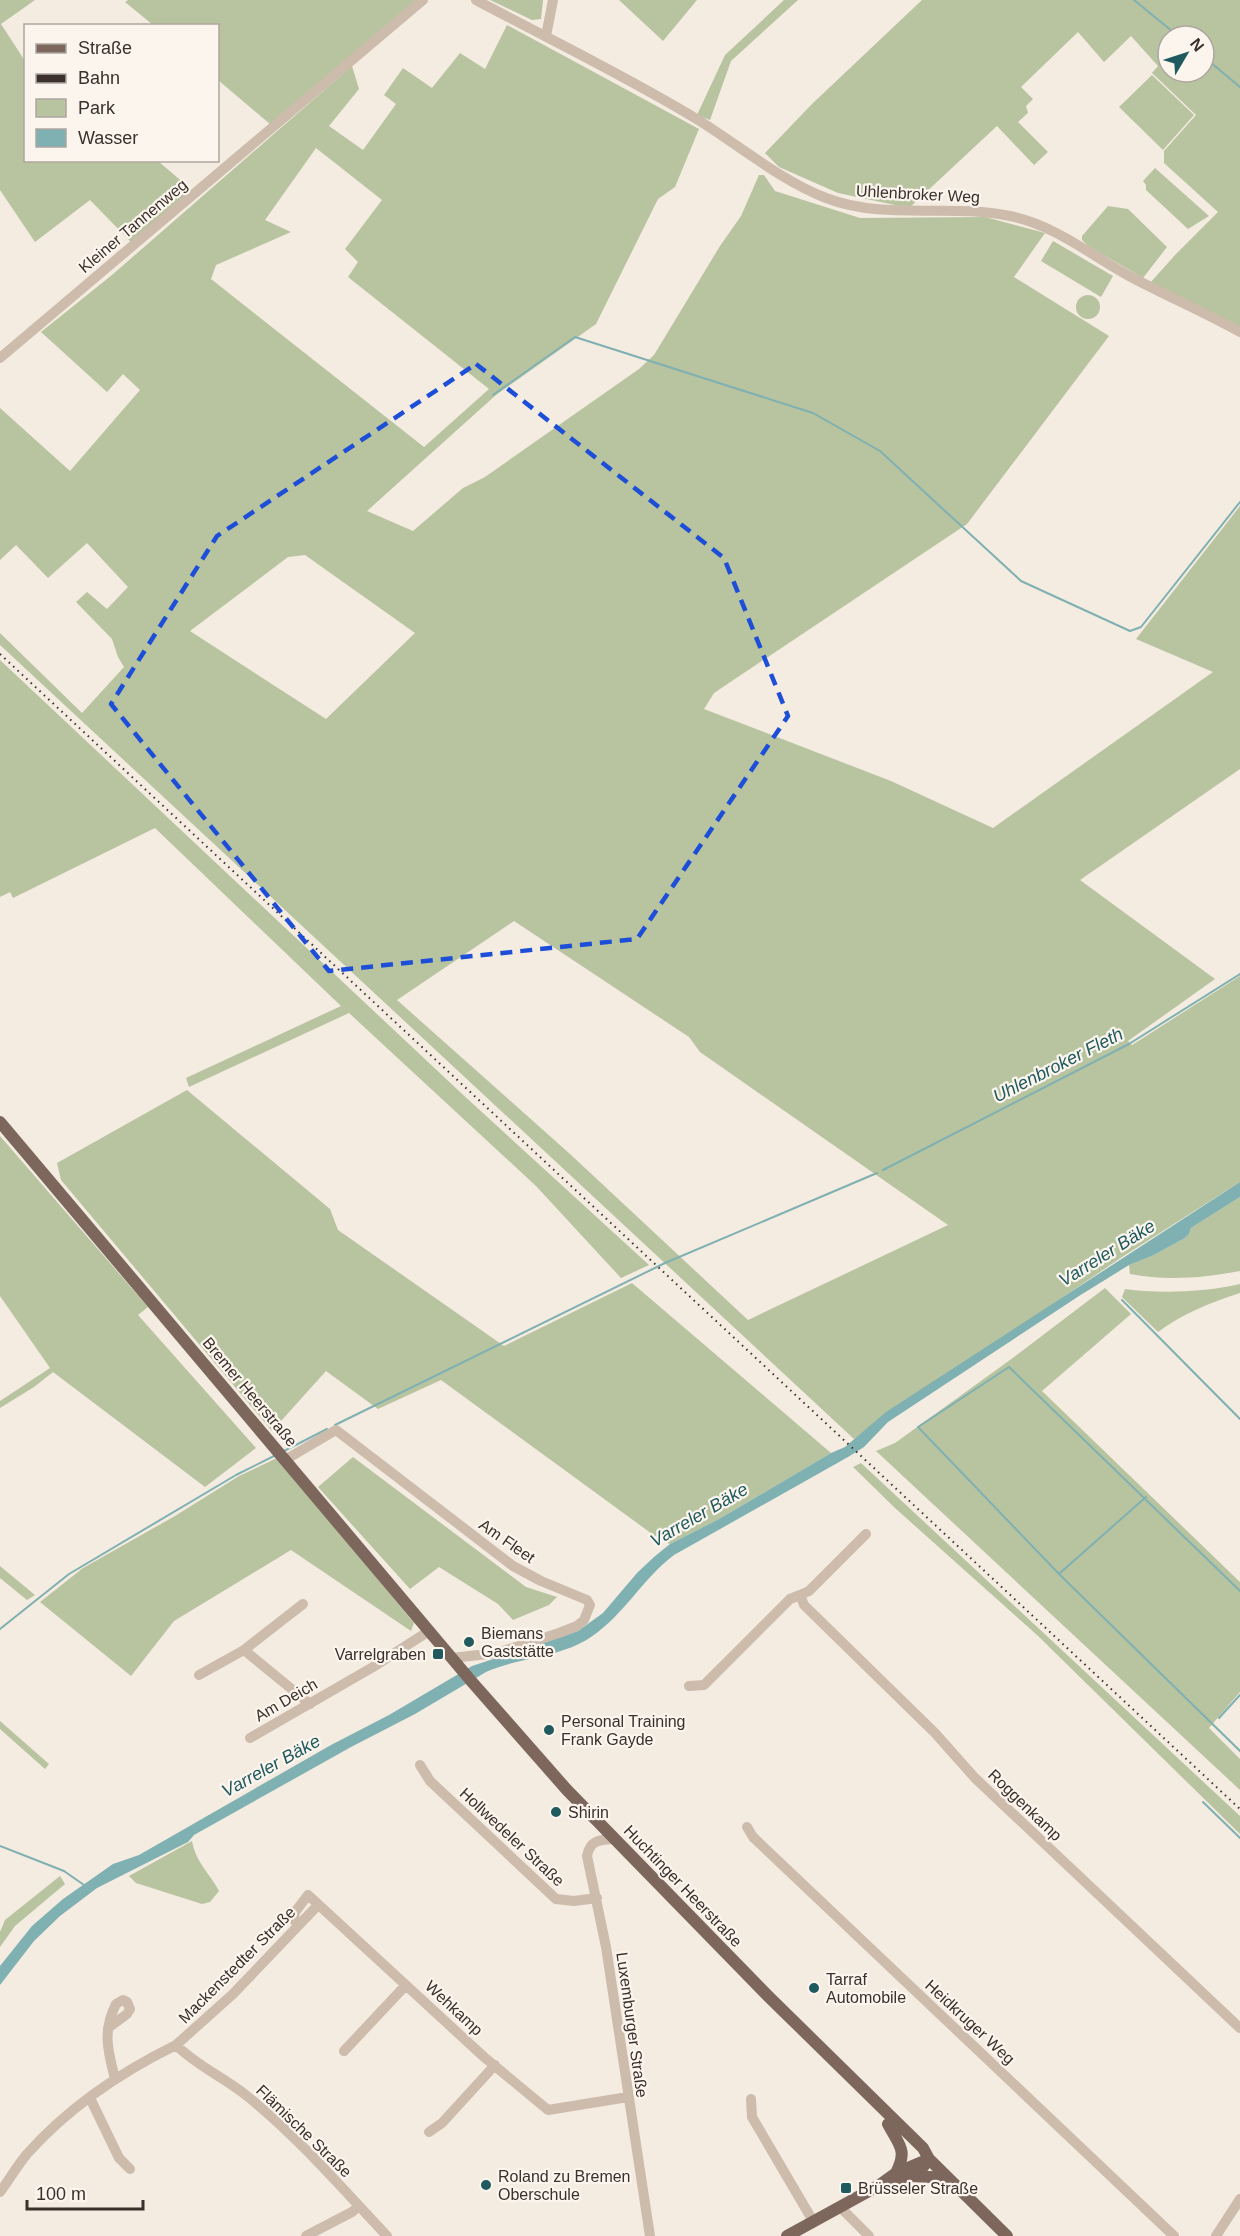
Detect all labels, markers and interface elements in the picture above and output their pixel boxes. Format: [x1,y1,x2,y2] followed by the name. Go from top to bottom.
[24,24,219,162] legend
[1156,24,1216,84] north arrow
[1187,35,1208,55] text: N
[78,38,132,58] text: Straße
[78,68,120,88] text: Bahn
[78,98,116,118] text: Park
[78,128,138,148] text: Wasser
[76,176,190,276] street label: Kleiner Tannenweg
[856,182,980,206] street label: Uhlenbroker Weg
[990,1024,1126,1106] water label: Uhlenbroker Fleth
[1055,1216,1159,1290] water label: Varreler Bäke
[199,1334,301,1450] street label: Bremer Heerstraße
[647,1479,751,1551] water label: Varreler Bäke
[476,1516,539,1567] street label: Am Fleet
[481,1625,554,1660] place label: Biemans Gaststätte
[462,1635,476,1649] marker: Biemans Gaststätte
[335,1646,426,1663] place label: Varrelgraben
[431,1647,445,1661] marker: Varrelgraben
[252,1675,320,1725] street label: Am Deich
[561,1713,686,1748] place label: Personal Training Frank Gayde
[542,1723,556,1737] marker: Personal Training Frank Gayde
[218,1731,324,1801] water label: Varreler Bäke
[985,1766,1065,1844] street label: Roggenkamp
[456,1784,568,1890] street label: Hollwedeler Straße
[568,1804,609,1821] place label: Shirin
[549,1805,563,1819] marker: Shirin
[621,1822,745,1950] street label: Huchtinger Heerstraße
[175,1903,299,2027] street label: Mackenstedter Straße
[613,1951,651,2099] street label: Luxemburger Straße
[826,1971,906,2006] place label: Tarraf Automobile
[922,1976,1018,2068] street label: Heidkruger Weg
[422,1977,486,2039] street label: Wehkamp
[807,1981,821,1995] marker: Tarraf Automobile
[253,2081,355,2181] street label: Flämische Straße
[498,2168,631,2203] place label: Roland zu Bremen Oberschule
[27,2173,142,2211] scale bar
[479,2178,493,2192] marker: Roland zu Bremen Oberschule
[858,2180,978,2197] place label: Brüsseler Straße
[839,2181,853,2195] marker: Brüsseler Straße
[36,2184,86,2204] text: 100 m

